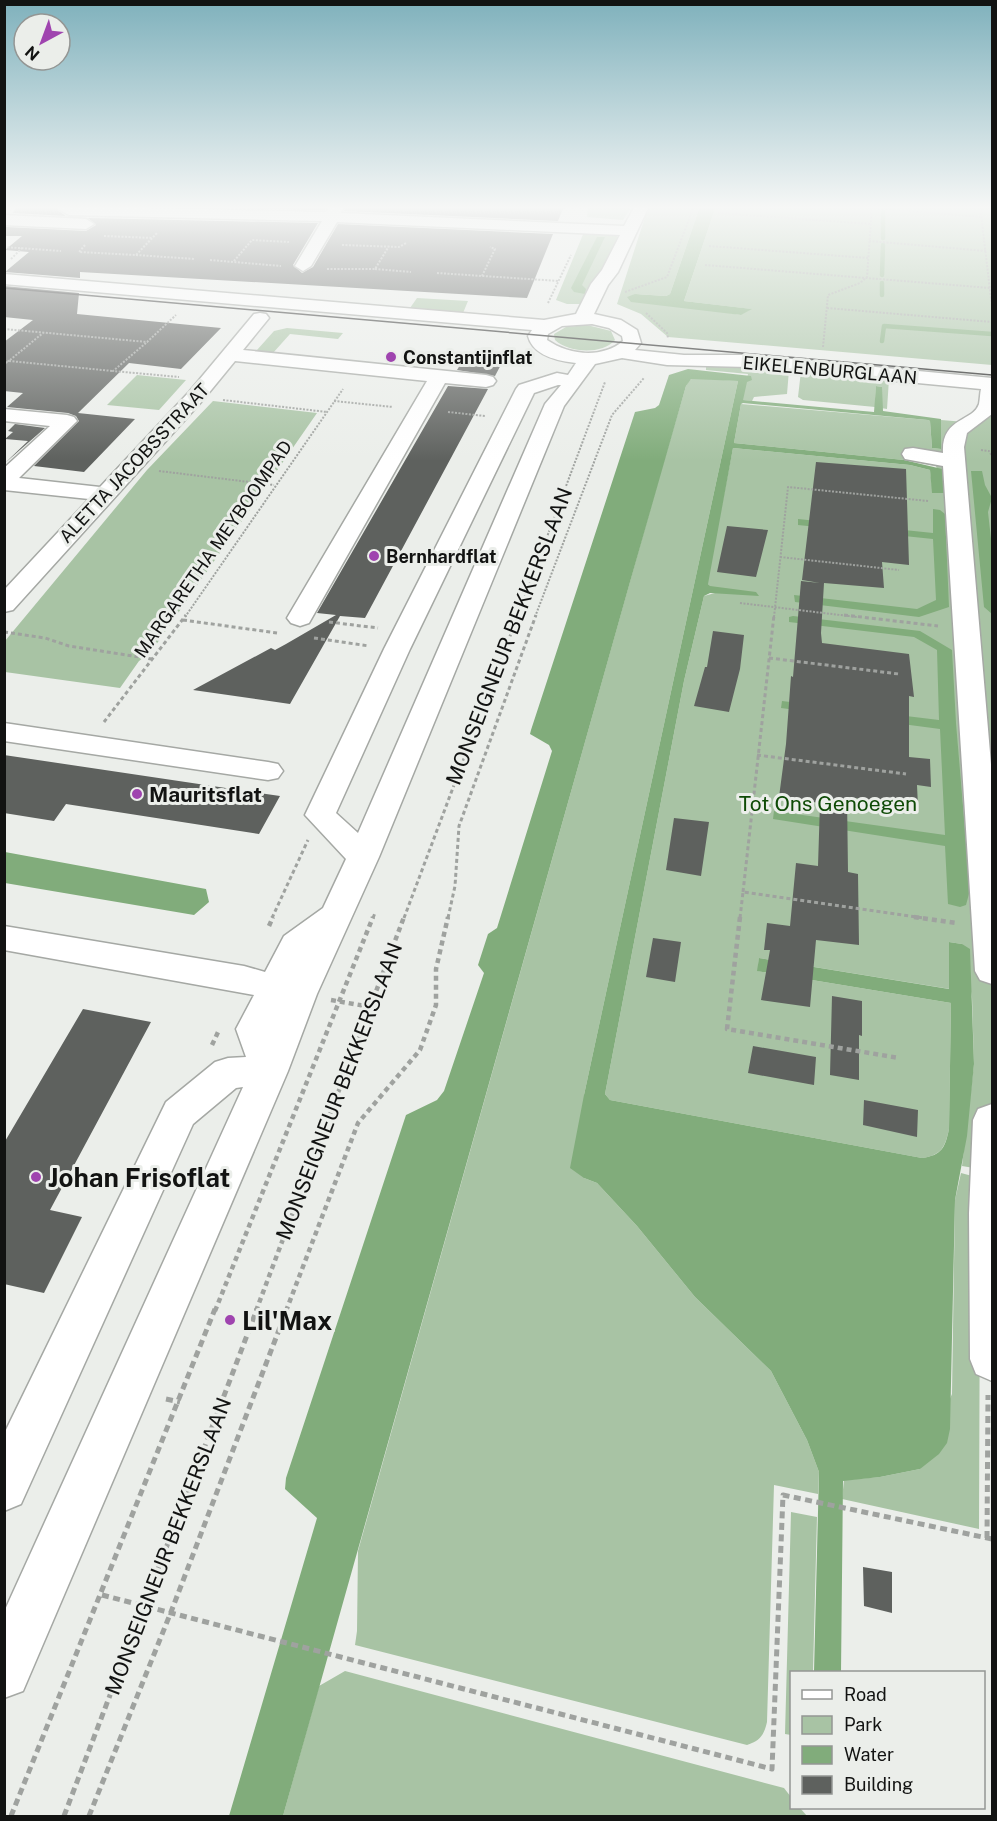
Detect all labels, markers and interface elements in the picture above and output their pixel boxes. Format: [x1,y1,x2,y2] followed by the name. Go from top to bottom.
[12,12,72,72] north arrow
[22,42,43,64] text: N
[403,347,533,368] place label: Constantijnflat
[384,350,398,364] marker: Constantijnflat
[742,352,918,388] street label: EIKELENBURGLAAN
[55,379,213,547] street label: ALETTA JACOBSSTRAAT
[130,436,296,662] street label: MARGARETHA MEYBOOMPAD
[441,484,577,788] street label: MONSEIGNEUR BEKKERSLAAN
[386,546,496,567] place label: Bernhardflat
[367,549,381,563] marker: Bernhardflat
[149,782,262,807] place label: Mauritsflat
[130,787,144,801] marker: Mauritsflat
[739,791,917,816] park label: Tot Ons Genoegen
[271,939,407,1243] street label: MONSEIGNEUR BEKKERSLAAN
[48,1162,230,1193] place label: Johan Frisoflat
[29,1170,43,1184] marker: Johan Frisoflat
[242,1305,332,1336] place label: Lil'Max
[223,1313,237,1327] marker: Lil'Max
[100,1394,236,1698] street label: MONSEIGNEUR BEKKERSLAAN
[790,1671,985,1809] legend
[844,1684,887,1705] text: Road
[844,1714,882,1735] text: Park
[844,1744,894,1765] text: Water
[844,1774,913,1795] text: Building

